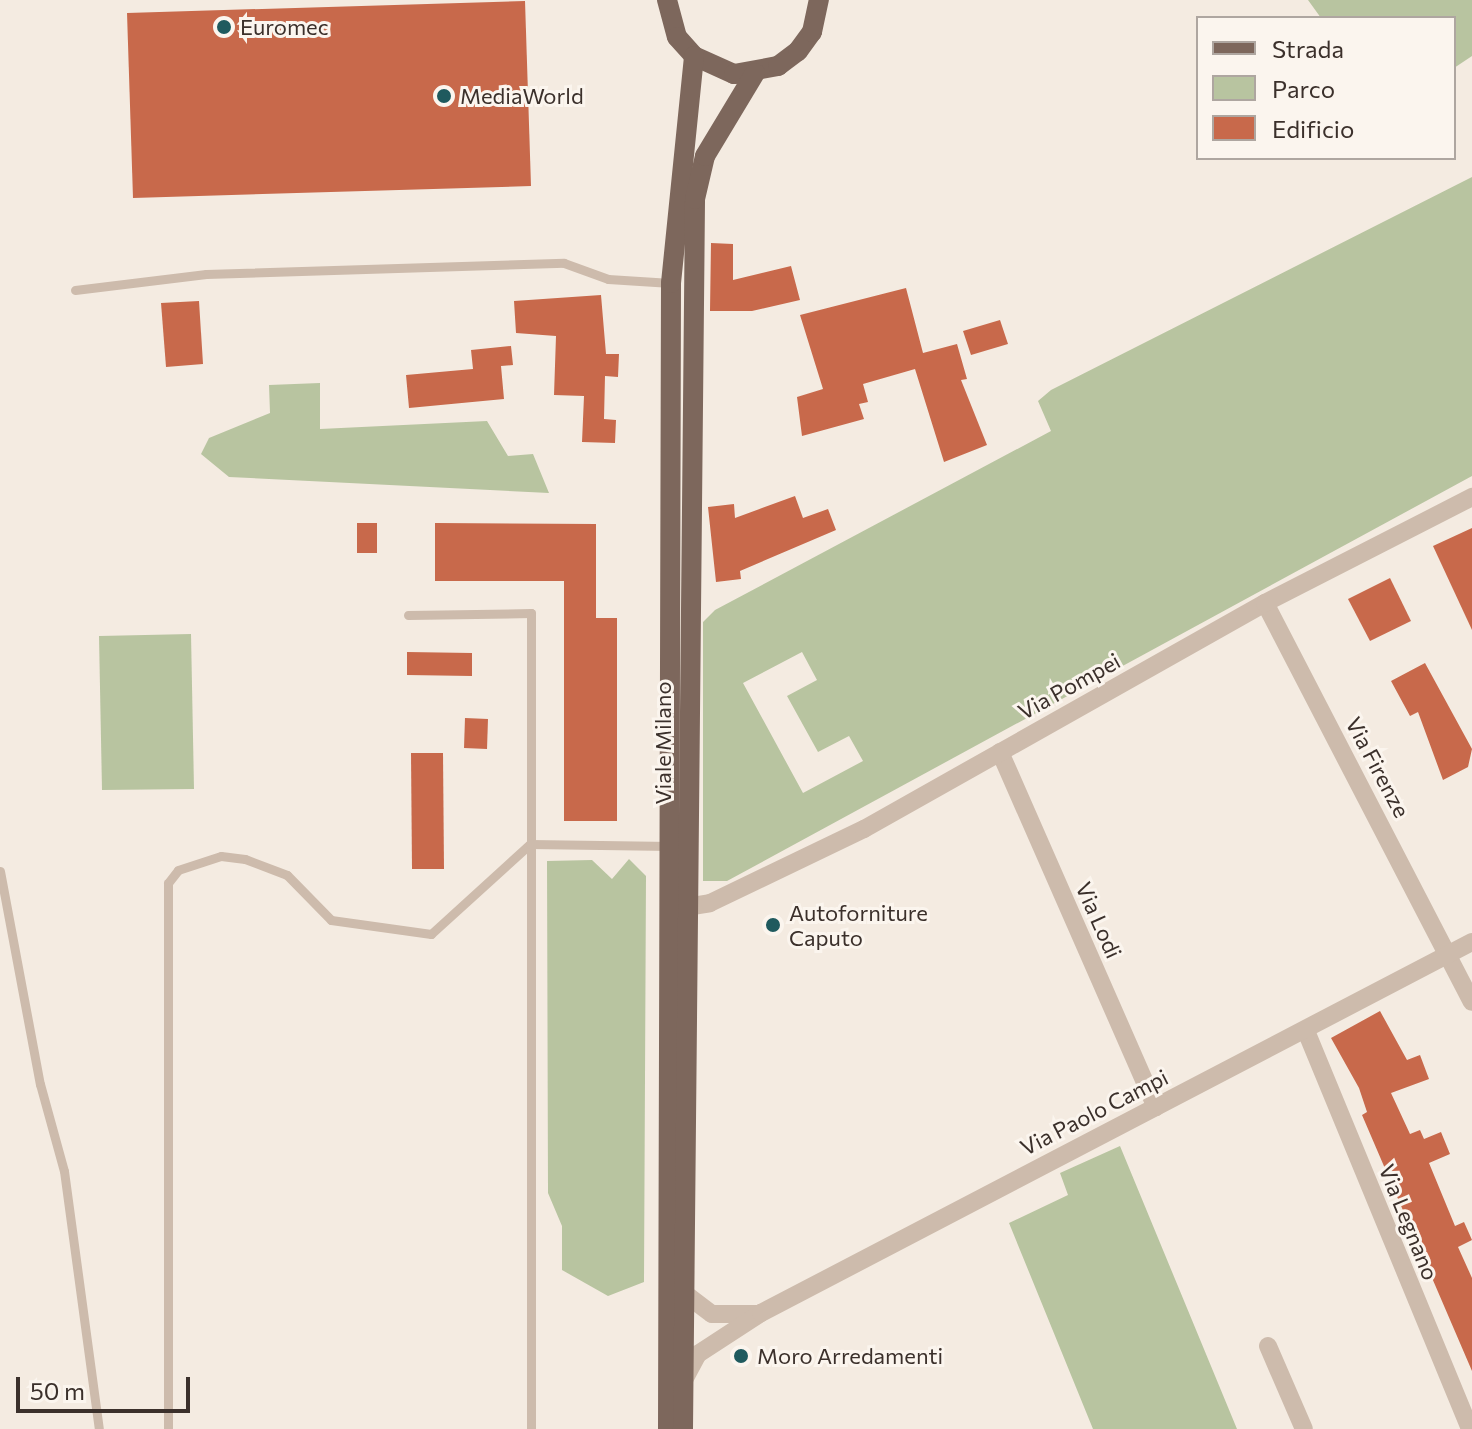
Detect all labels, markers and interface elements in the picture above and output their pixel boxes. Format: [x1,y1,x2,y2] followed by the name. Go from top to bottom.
[240,14,329,40] place label: Euromec
[1196,16,1456,160] legend
[215,18,233,36] marker: Euromec
[1272,34,1344,63] text: Strada
[1272,74,1335,103] text: Parco
[460,83,584,109] place label: MediaWorld
[435,87,453,105] marker: MediaWorld
[1272,114,1354,143] text: Edificio
[1013,647,1125,725] street label: Via Pompei
[650,681,676,805] street label: Viale Milano
[1341,712,1415,822] street label: Via Firenze
[1071,878,1127,962] street label: Via Lodi
[789,899,928,950] place label: Autoforniture Caputo
[764,916,782,934] marker: Autoforniture Caputo
[1016,1063,1172,1161] street label: Via Paolo Campi
[1374,1160,1444,1284] street label: Via Legnano
[757,1343,943,1369] place label: Moro Arredamenti
[732,1347,750,1365] marker: Moro Arredamenti
[20,1361,194,1411] scale bar
[30,1376,85,1405] text: 50 m

